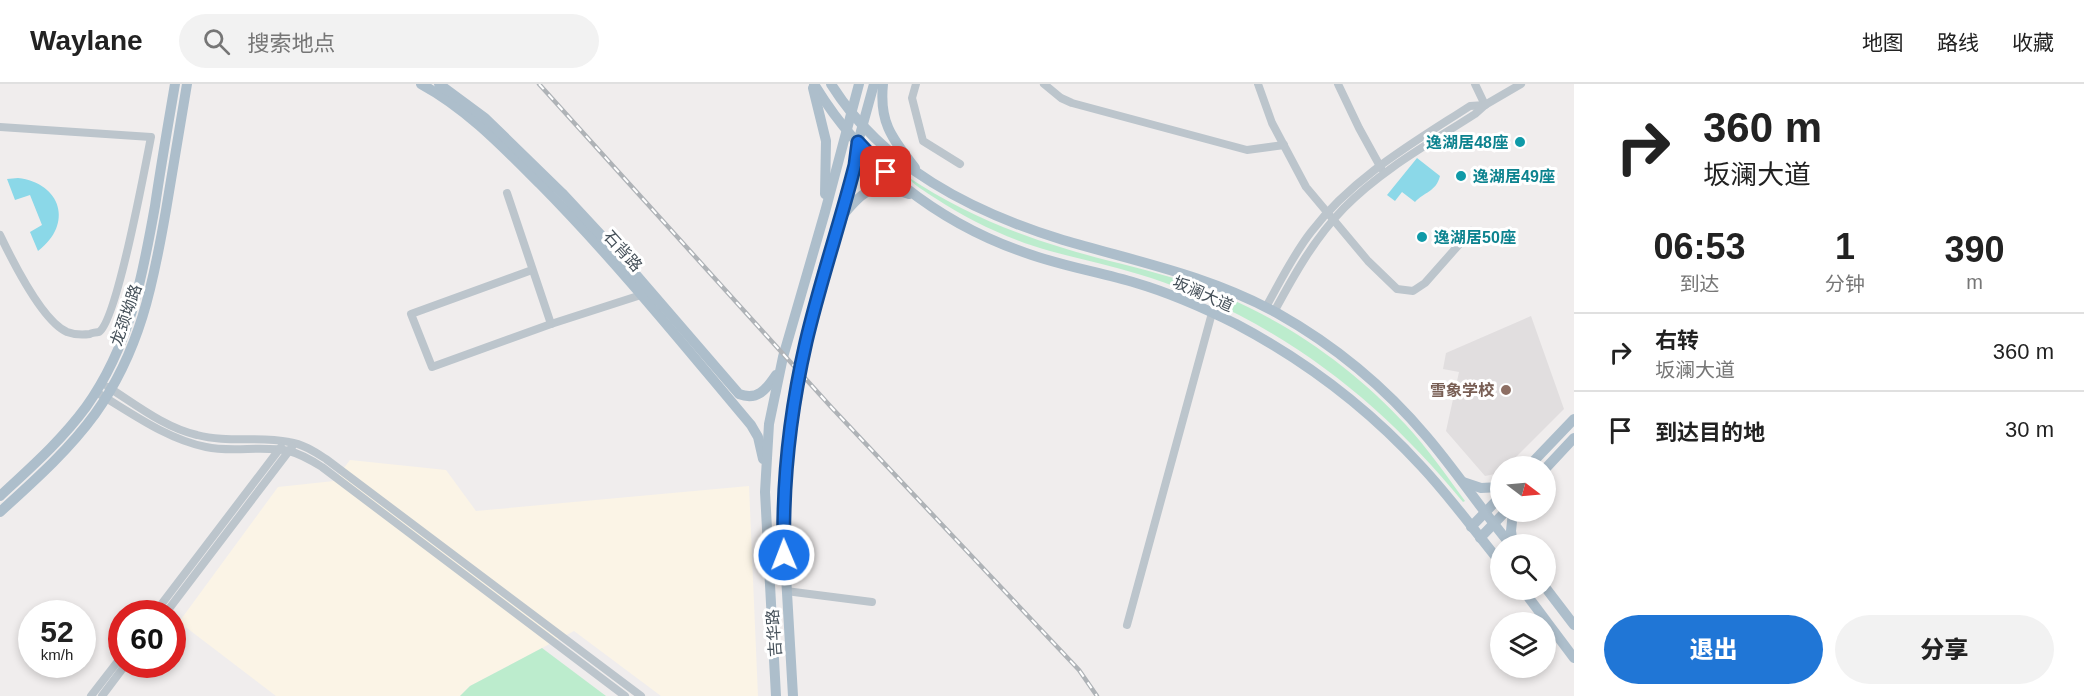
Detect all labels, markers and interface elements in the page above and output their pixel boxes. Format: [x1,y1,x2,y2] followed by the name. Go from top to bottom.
[179,14,599,68] search box
[30,25,143,56] text: Waylane
[200,25,233,58] icon: search
[248,31,336,56] text: 搜索地点
[1862,31,1904,54] text: 地图
[1937,31,1979,54] text: 路线
[2012,31,2054,54] text: 收藏
[1703,104,1822,151] text: 360 m
[1604,108,1682,186] icon: right
[1426,134,1508,151] place label: 逸湖居48座
[1513,135,1527,149] marker: 逸湖居48座
[860,146,911,197] pin
[869,155,902,188] icon: arrive
[1703,160,1811,190] text: 坂澜大道
[1473,168,1555,185] place label: 逸湖居49座
[1454,169,1468,183] marker: 逸湖居49座
[1653,226,1746,267] text: 06:53
[1835,226,1855,267] text: 1
[601,227,645,275] street label: 石背路
[1434,229,1516,246] place label: 逸湖居50座
[1944,229,2005,270] text: 390
[1415,230,1429,244] marker: 逸湖居50座
[1966,271,1983,293] text: m
[1170,273,1236,315] street label: 坂澜大道
[1679,273,1719,295] text: 到达
[1825,273,1865,295] text: 分钟
[108,282,144,348] street label: 龙颈坳路
[1655,328,1699,353] text: 右转
[1604,336,1637,369] icon: right
[1993,339,2054,364] text: 360 m
[1655,359,1735,381] text: 坂澜大道
[1430,381,1495,399] place label: 雪象学校
[1499,383,1513,397] marker: 雪象学校
[1604,414,1637,447] icon: arrive
[2005,417,2054,442] text: 30 m
[1655,420,1765,445] text: 到达目的地
[1490,456,1556,522] north arrow
[1490,456,1556,678] map controls
[752,523,816,587] position arrow
[1490,534,1556,600] button: search
[108,600,186,678] speed limit sign: 60
[764,608,784,658] street label: 吉华路
[1490,612,1556,678] button: layers
[40,615,74,648] text: 52
[1604,615,1823,684] button: 退出
[1835,615,2054,684] button: 分享
[41,646,73,663] text: km/h

